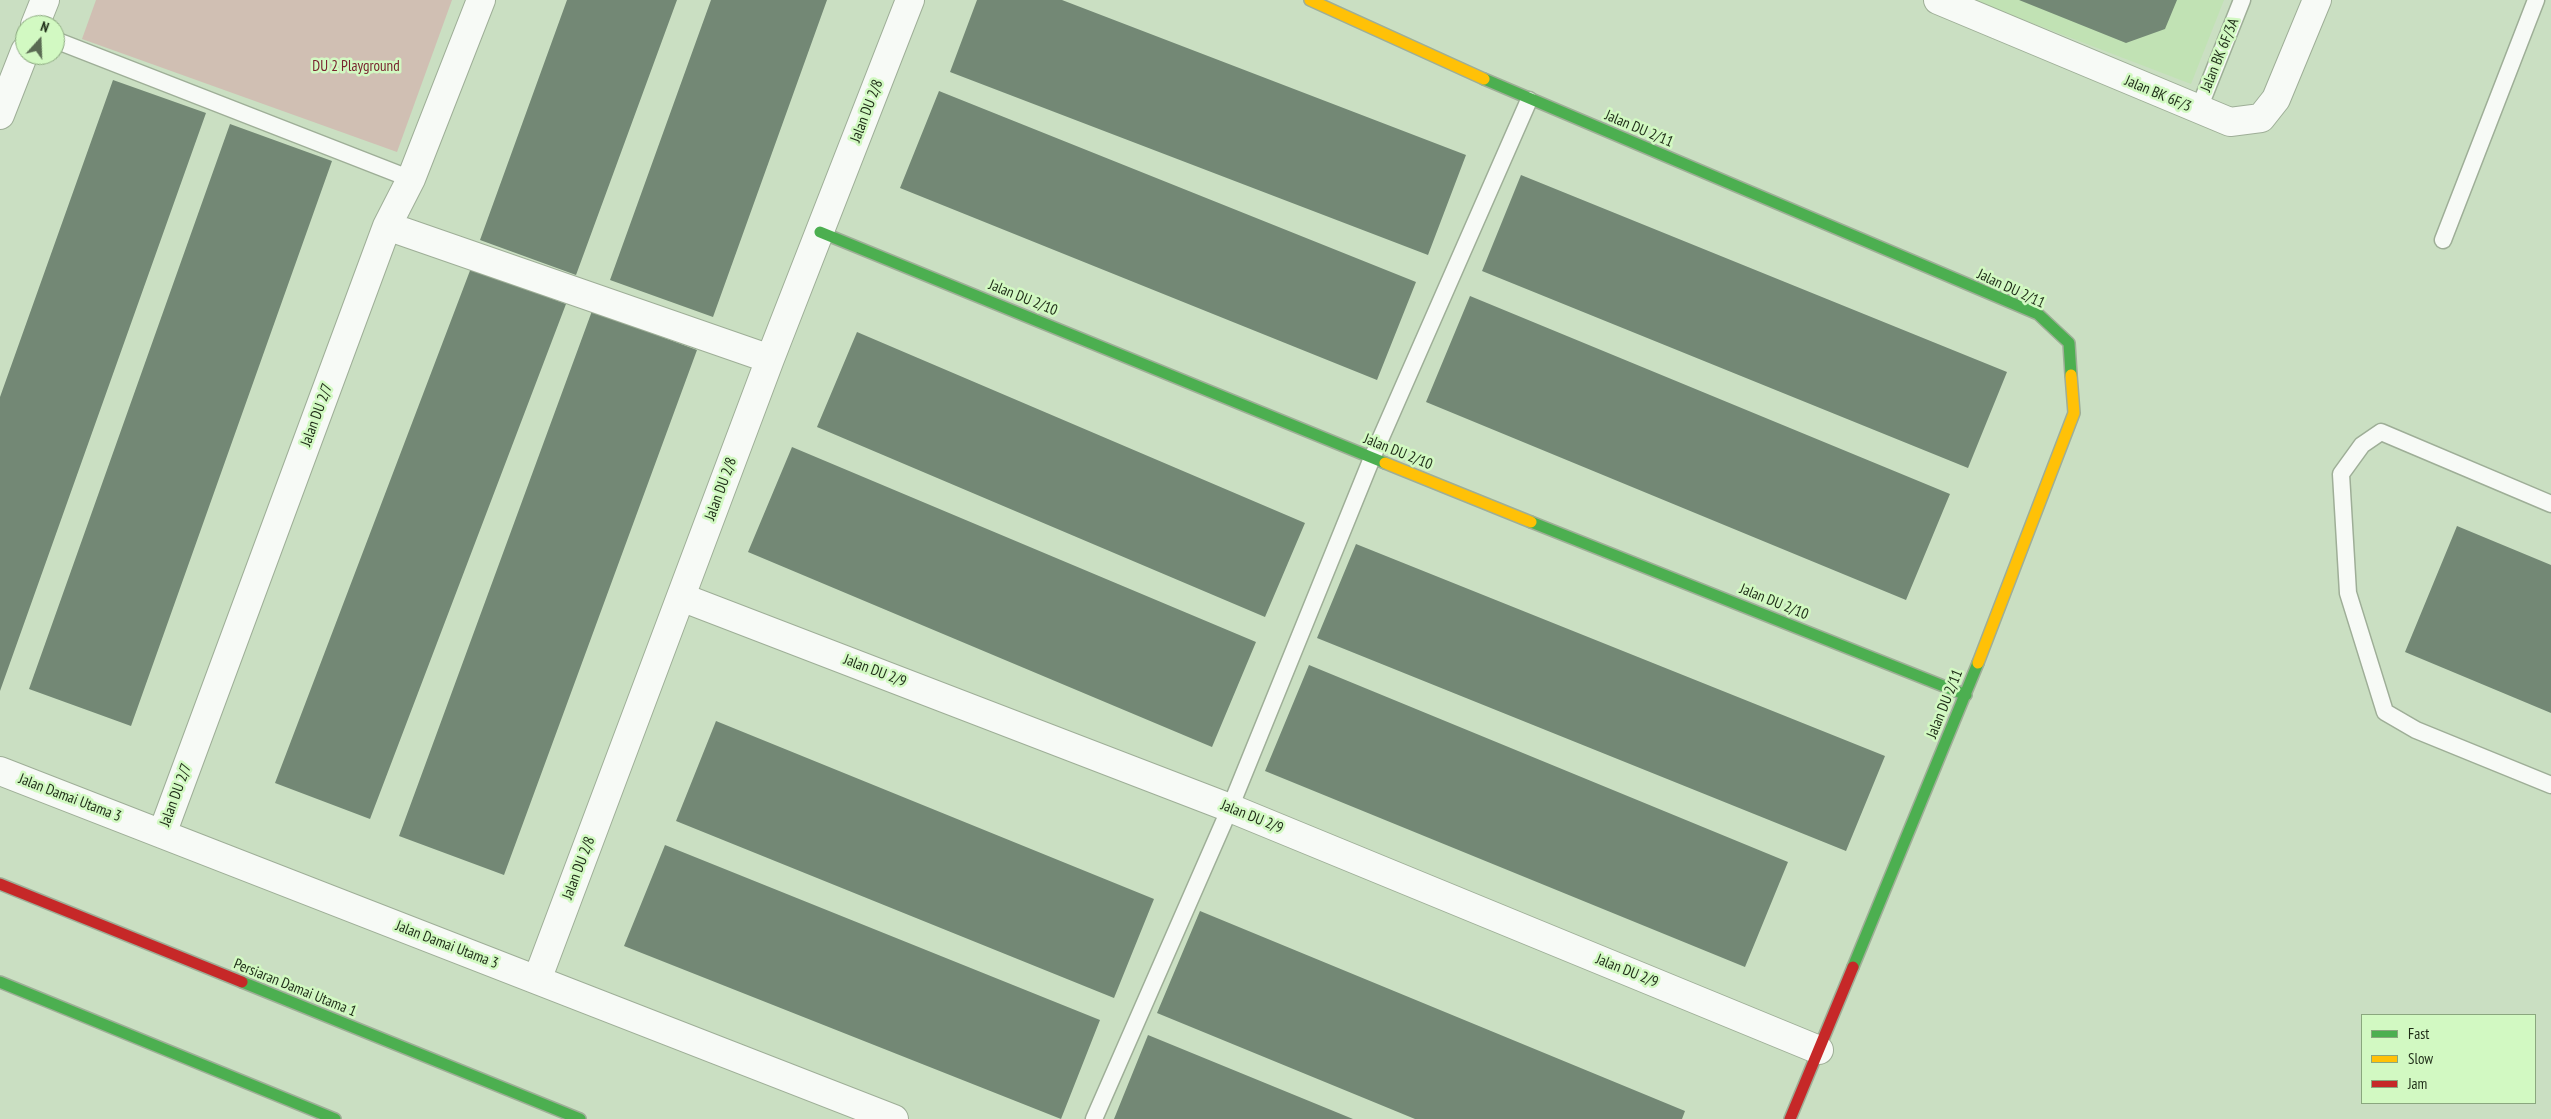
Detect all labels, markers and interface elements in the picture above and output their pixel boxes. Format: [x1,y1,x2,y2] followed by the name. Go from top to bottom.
[15,15,65,65] north arrow
[2197,16,2243,94] street label: Jalan BK 6F/3A
[38,17,51,37] text: N
[312,58,400,76] park label: DU 2 Playground
[2122,72,2194,116] street label: Jalan BK 6F/3
[847,77,887,145] street label: Jalan DU 2/8
[1602,107,1676,151] street label: Jalan DU 2/11
[1974,266,2048,312] street label: Jalan DU 2/11
[986,276,1060,320] street label: Jalan DU 2/10
[297,381,337,449] street label: Jalan DU 2/7
[1361,430,1435,474] street label: Jalan DU 2/10
[701,455,741,523] street label: Jalan DU 2/8
[1737,580,1811,624] street label: Jalan DU 2/10
[841,651,909,691] street label: Jalan DU 2/9
[1923,667,1967,741] street label: Jalan DU 2/11
[156,761,196,829] street label: Jalan DU 2/7
[16,770,124,826] street label: Jalan Damai Utama 3
[1218,796,1286,838] street label: Jalan DU 2/9
[559,834,599,902] street label: Jalan DU 2/8
[393,917,501,973] street label: Jalan Damai Utama 3
[1593,950,1661,992] street label: Jalan DU 2/9
[231,955,359,1021] street label: Persiaran Damai Utama 1
[2361,1014,2536,1104] legend
[2408,1024,2429,1043] text: Fast
[2408,1049,2433,1068] text: Slow
[2408,1074,2427,1093] text: Jam

